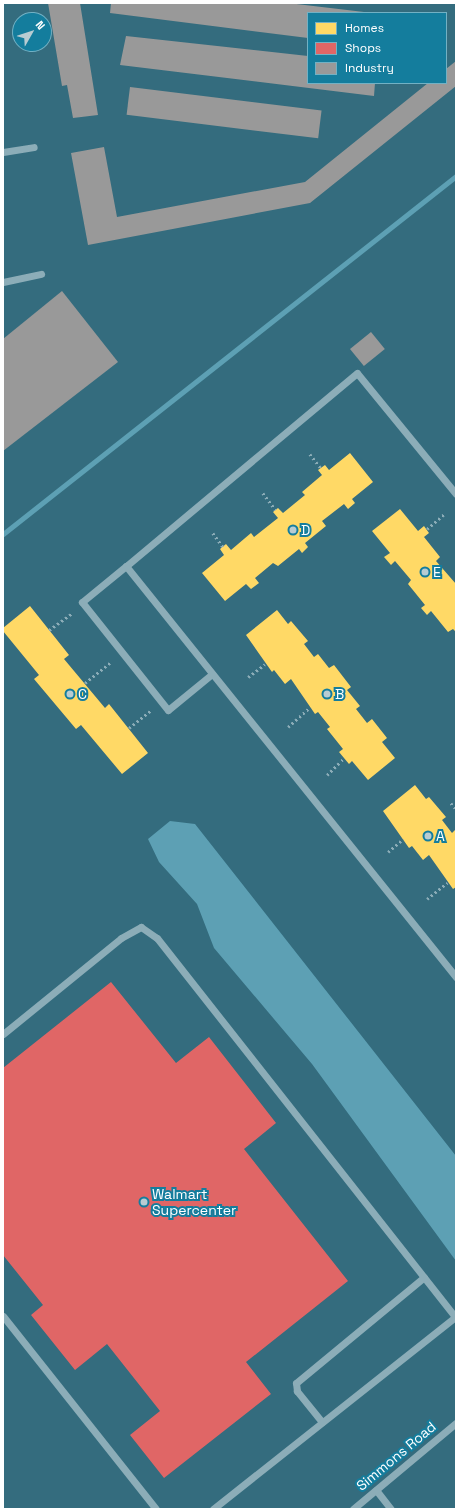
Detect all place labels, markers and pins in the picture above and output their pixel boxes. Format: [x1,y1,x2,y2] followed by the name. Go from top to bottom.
[301,522,310,538] place label: D
[288,525,298,535] marker: D
[433,564,441,580] place label: E
[420,567,430,577] marker: E
[78,686,87,702] place label: C
[335,686,344,702] place label: B
[65,689,75,699] marker: C
[322,689,332,699] marker: B
[436,828,445,844] place label: A
[423,831,433,841] marker: A
[152,1186,236,1218] place label: Walmart Supercenter
[139,1197,149,1207] marker: Walmart Supercenter

